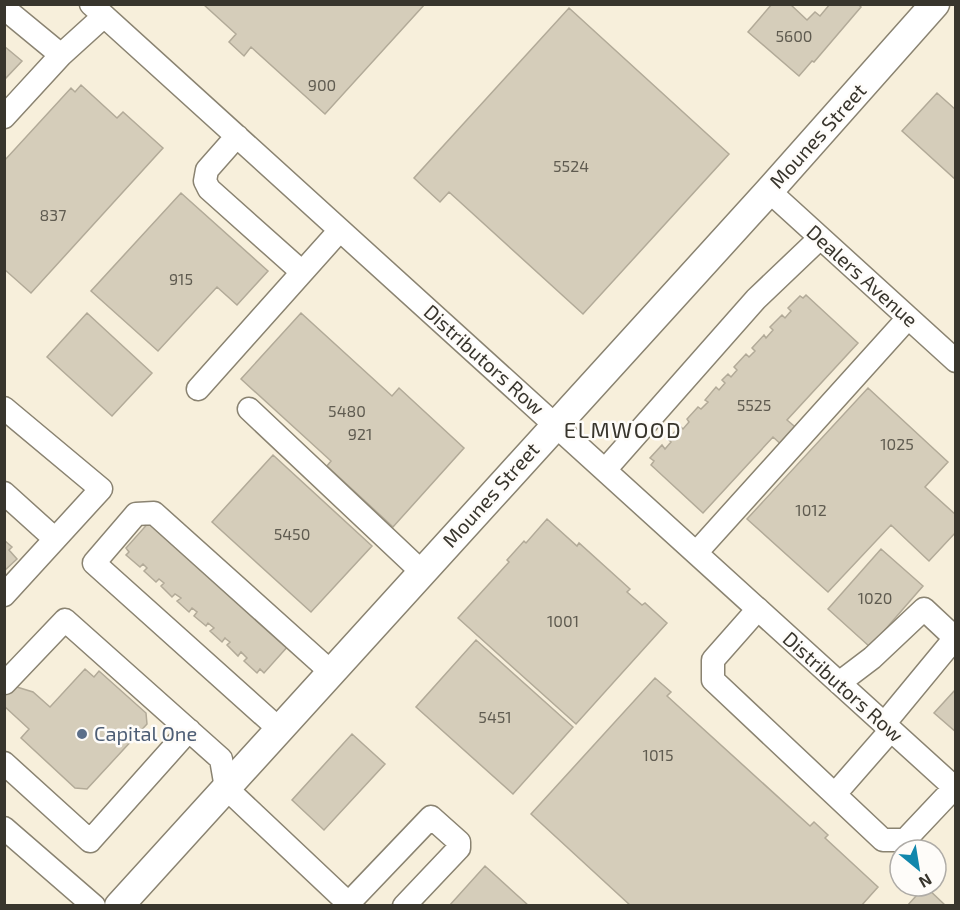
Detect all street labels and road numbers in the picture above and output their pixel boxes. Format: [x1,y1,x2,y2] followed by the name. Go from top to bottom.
[764,78,871,193] street label: Mounes Street
[802,219,923,331] street label: Dealers Avenue
[420,299,550,420] street label: Distributors Row
[437,437,544,552] street label: Mounes Street
[779,626,909,747] street label: Distributors Row

